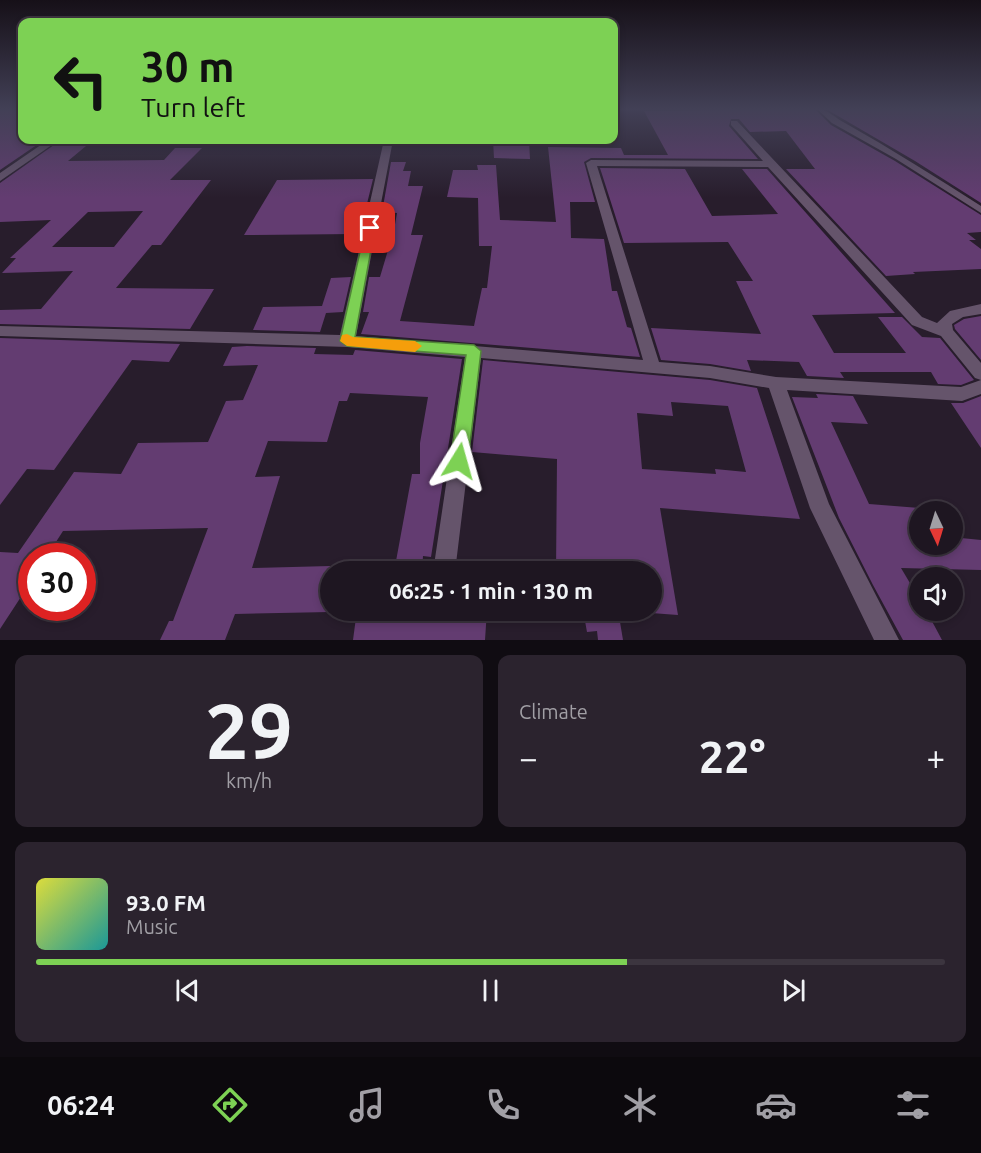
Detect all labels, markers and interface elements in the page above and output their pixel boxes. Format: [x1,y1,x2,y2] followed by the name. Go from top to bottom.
[42,42,120,120] icon: left
[141,43,235,90] text: 30 m
[141,92,245,122] text: Turn left
[344,202,395,253] pin
[353,211,386,244] icon: arrive
[427,429,491,493] position arrow
[909,501,963,555] north arrow
[909,501,963,621] map controls
[18,543,96,621] speed limit sign: 30
[909,567,963,621] button: sound
[389,578,593,603] text: 06:25 · 1 min · 130 m
[205,686,293,774] text: 29
[519,700,588,723] text: Climate
[699,731,765,782] text: 22°
[519,739,538,776] text: −
[926,739,945,776] text: +
[226,769,272,792] text: km/h
[126,890,206,915] text: 93.0 FM
[126,915,178,938] text: Music
[171,974,204,1007] icon: previous
[474,974,507,1007] icon: pause
[777,974,810,1007] icon: next
[209,1084,251,1126] icon: directions
[346,1084,388,1126] icon: music
[482,1084,524,1126] icon: phone
[619,1084,661,1126] icon: climate
[755,1084,797,1126] icon: car
[892,1084,934,1126] icon: filters
[47,1090,115,1120] text: 06:24

